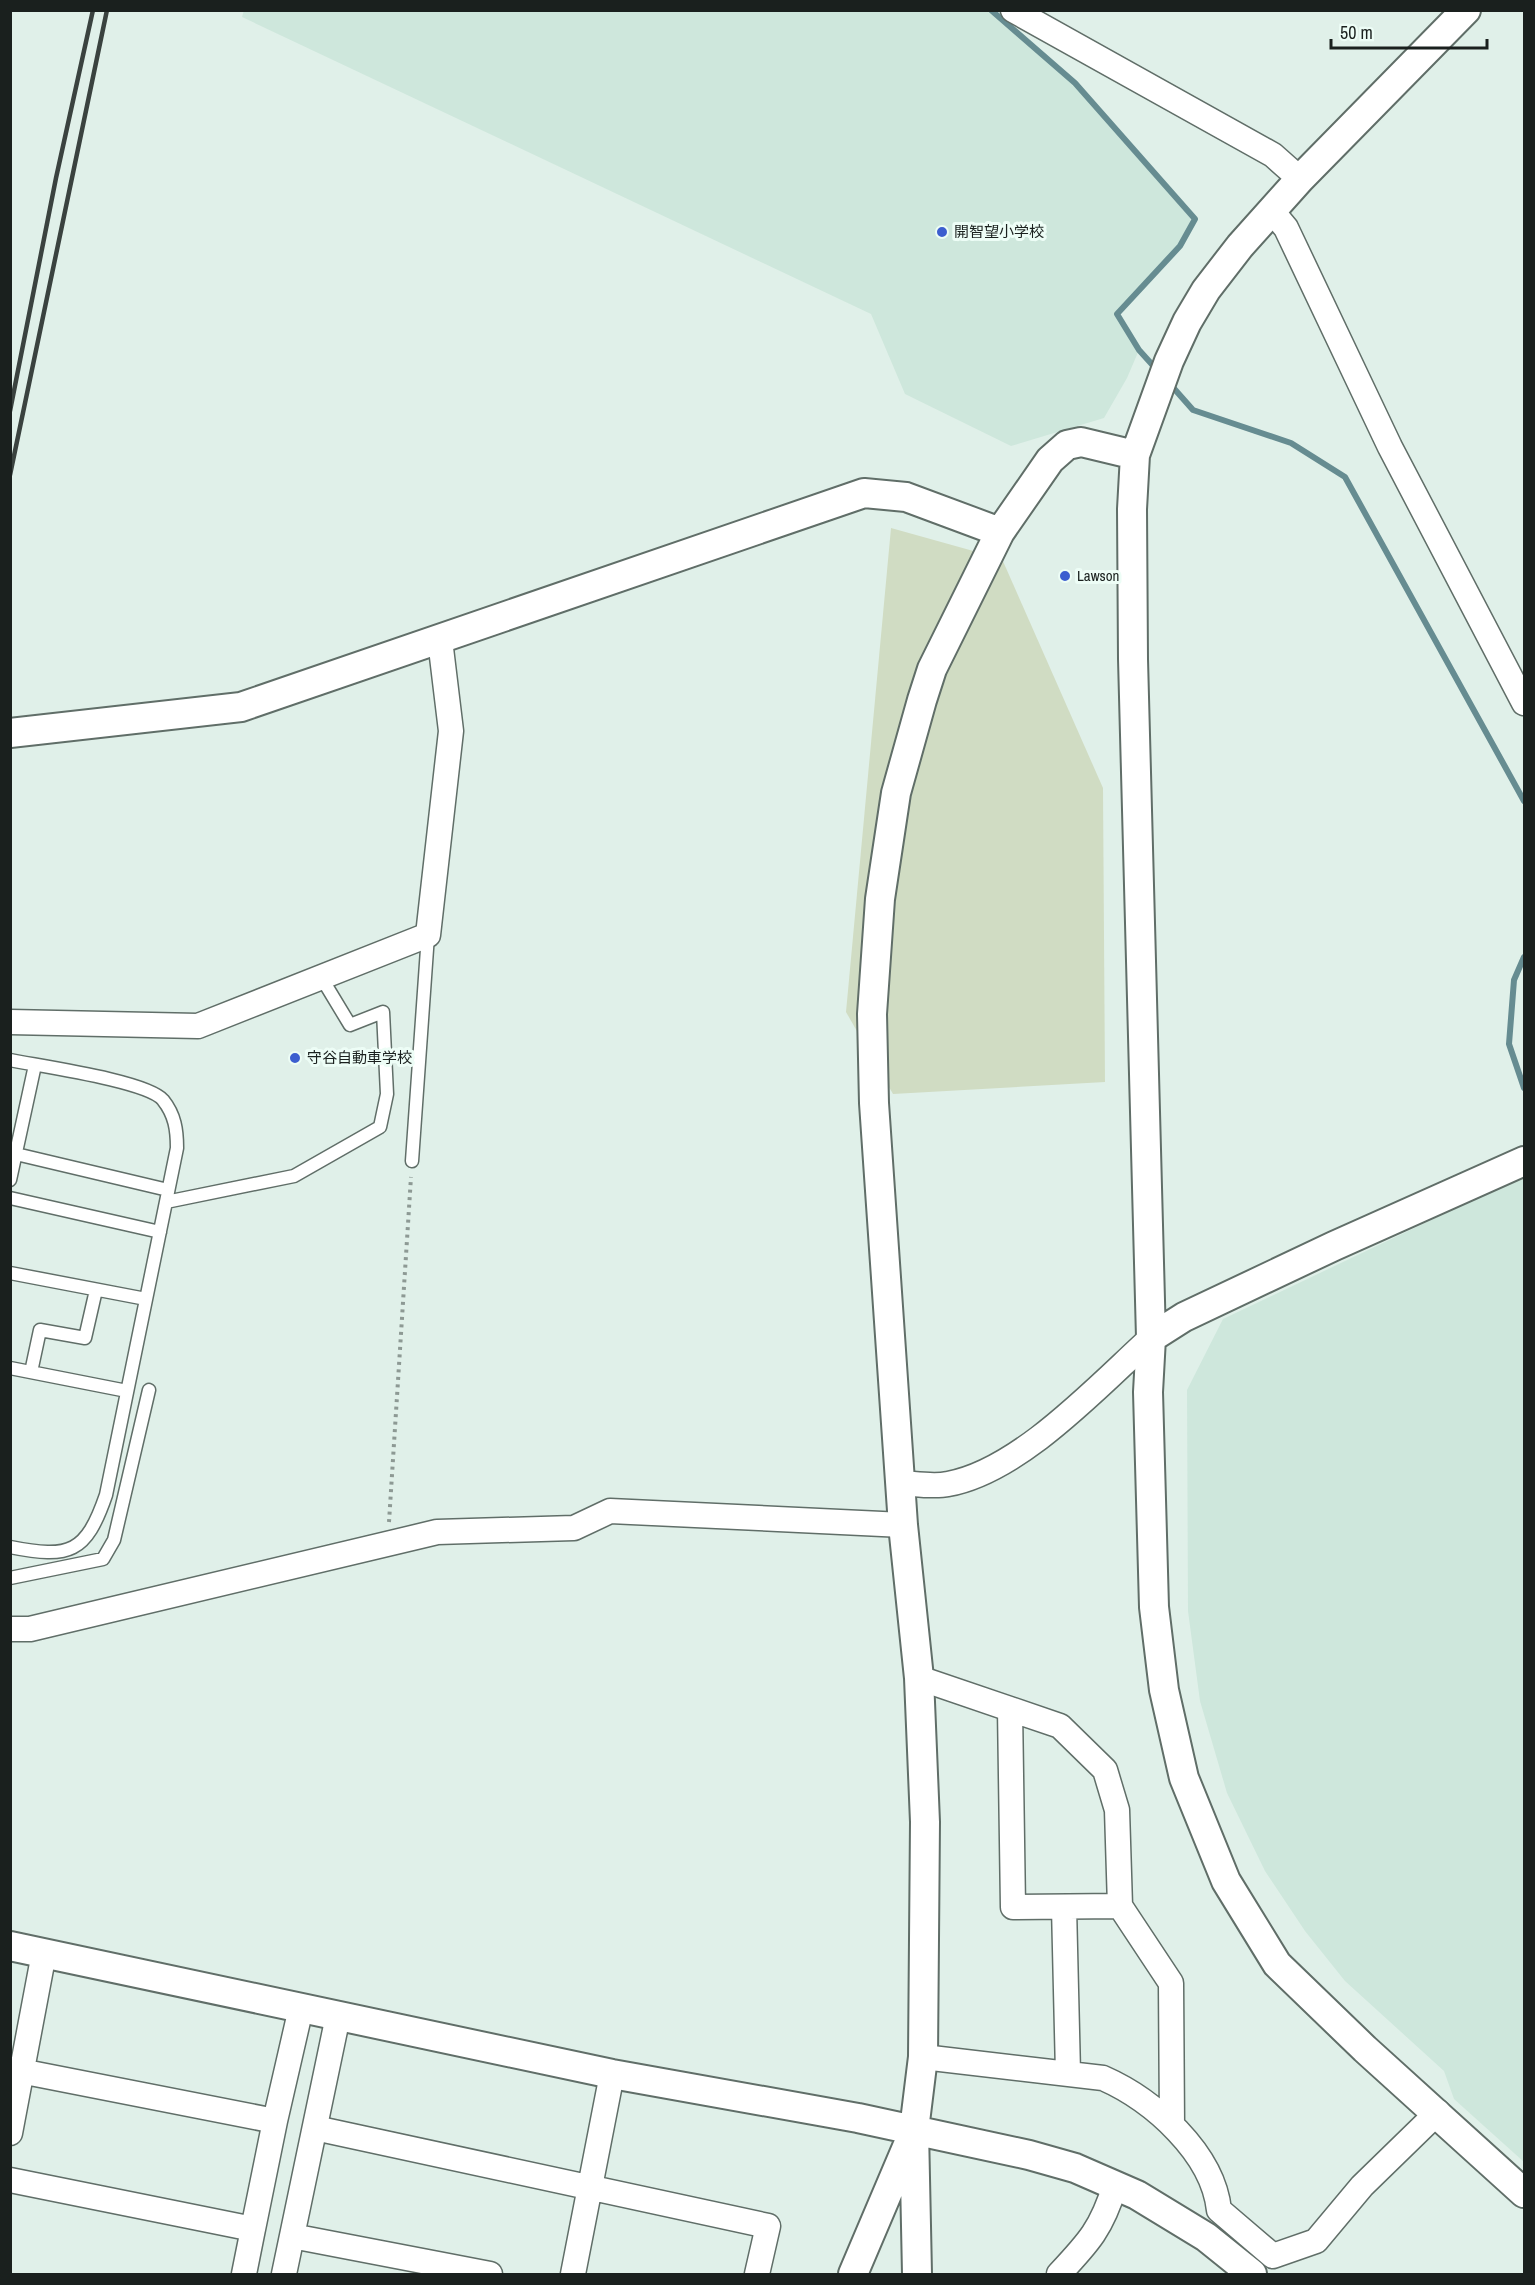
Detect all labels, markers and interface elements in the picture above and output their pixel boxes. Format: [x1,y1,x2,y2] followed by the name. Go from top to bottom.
[1331,12,1487,50] scale bar
[1340,20,1373,45] text: 50 m
[954,221,1044,242] place label: 開智望小学校
[935,225,949,239] marker: 開智望小学校
[1077,565,1119,586] place label: Lawson
[1058,569,1072,583] marker: Lawson
[307,1047,412,1068] place label: 守谷自動車学校
[288,1051,302,1065] marker: 守谷自動車学校

